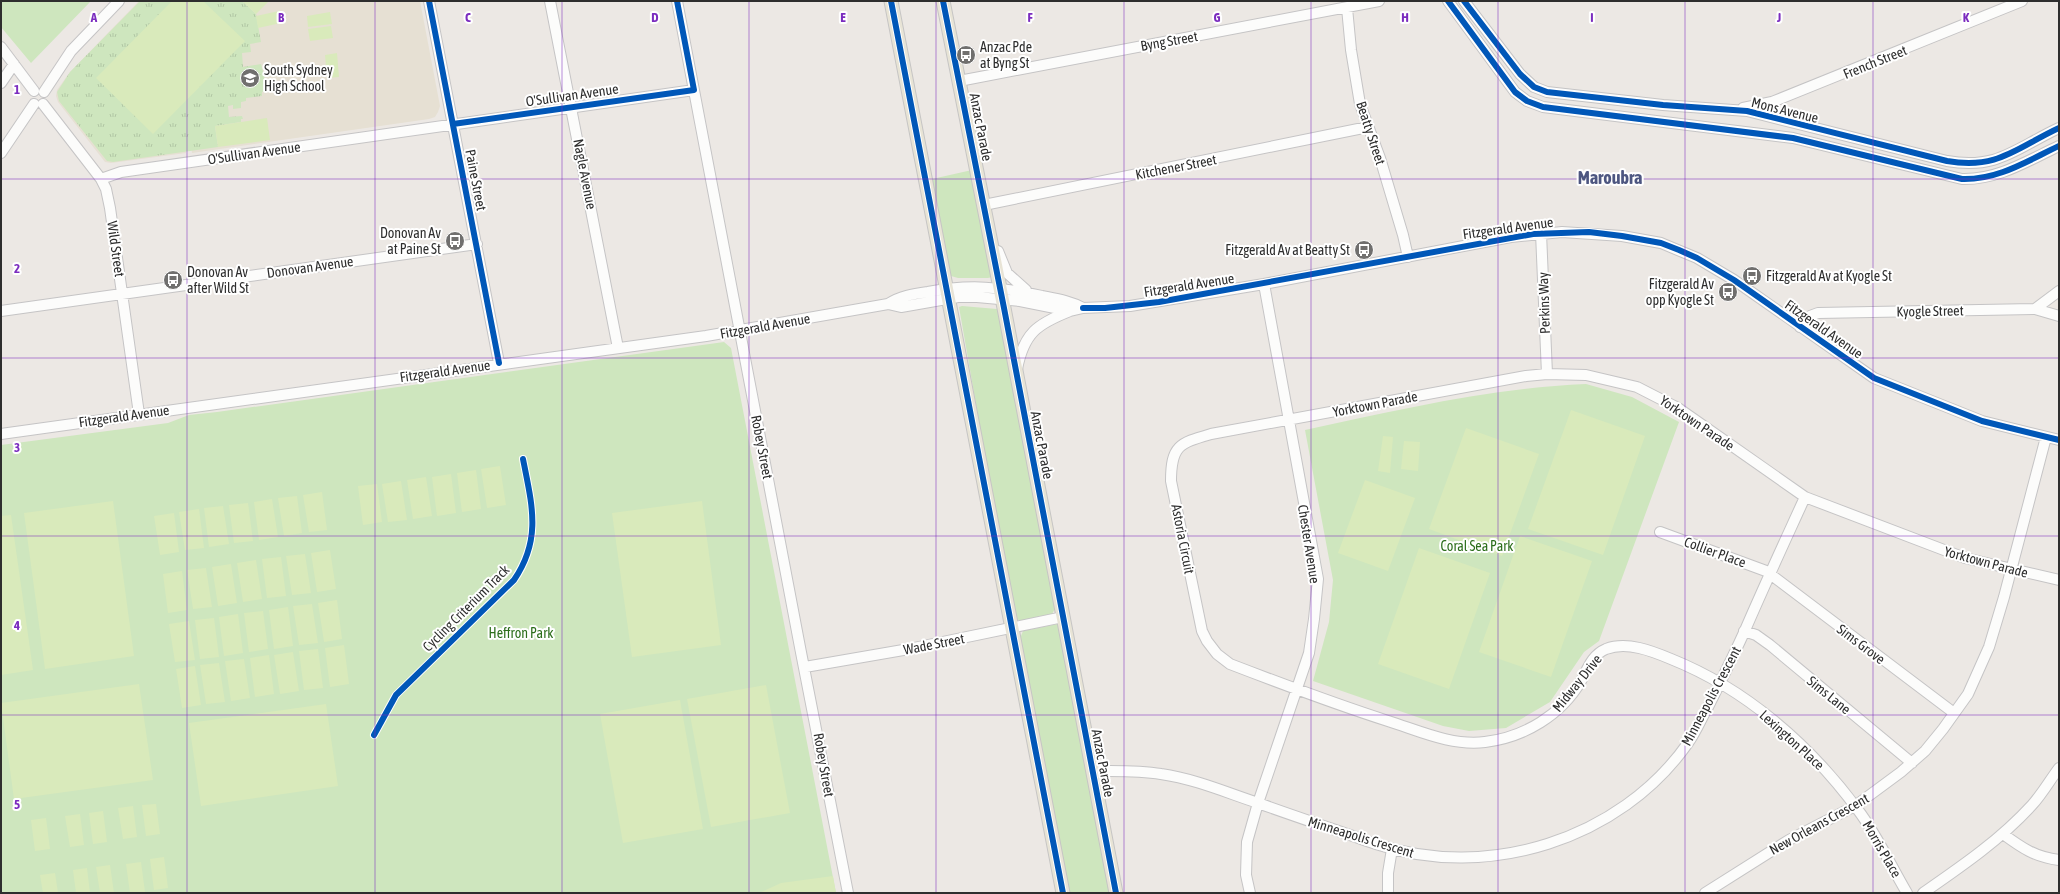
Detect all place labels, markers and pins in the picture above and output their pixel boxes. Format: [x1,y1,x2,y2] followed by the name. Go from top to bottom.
[980,39,1032,71] place label: Anzac Pde at Byng St
[955,44,977,66] bus stop icon: Anzac Pde at Byng St
[264,62,333,94] place label: South Sydney High School
[239,67,261,89] school or university icon: South Sydney High School
[380,225,441,257] place label: Donovan Av at Paine St
[444,230,466,252] bus stop icon: Donovan Av at Paine St
[1353,239,1375,261] bus stop icon: Fitzgerald Av at Beatty St
[1225,242,1350,258] place label: Fitzgerald Av at Beatty St
[187,264,249,296] place label: Donovan Av after Wild St
[1741,265,1763,287] bus stop icon: Fitzgerald Av at Kyogle St
[1766,268,1892,284] place label: Fitzgerald Av at Kyogle St
[162,269,184,291] bus stop icon: Donovan Av after Wild St
[1646,276,1714,308] place label: Fitzgerald Av opp Kyogle St
[1717,281,1739,303] bus stop icon: Fitzgerald Av opp Kyogle St

